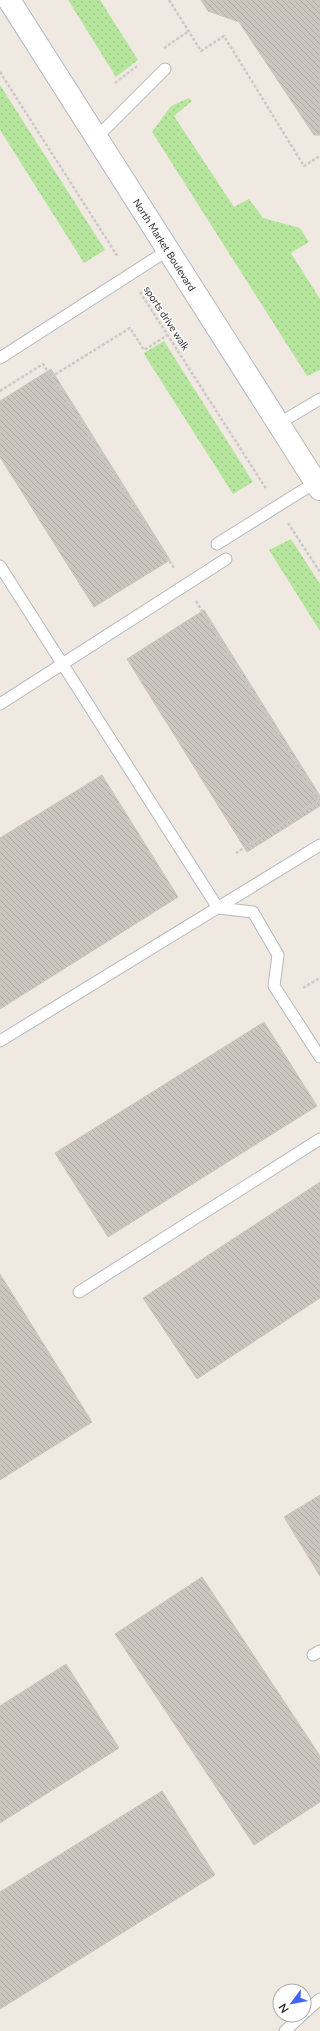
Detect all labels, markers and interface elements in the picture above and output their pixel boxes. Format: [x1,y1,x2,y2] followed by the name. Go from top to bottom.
[131,196,198,293] street label: North Market Boulevard
[142,284,193,353] street label: sports drive walk
[272,1983,312,2023] north arrow
[275,2002,291,2016] text: N

